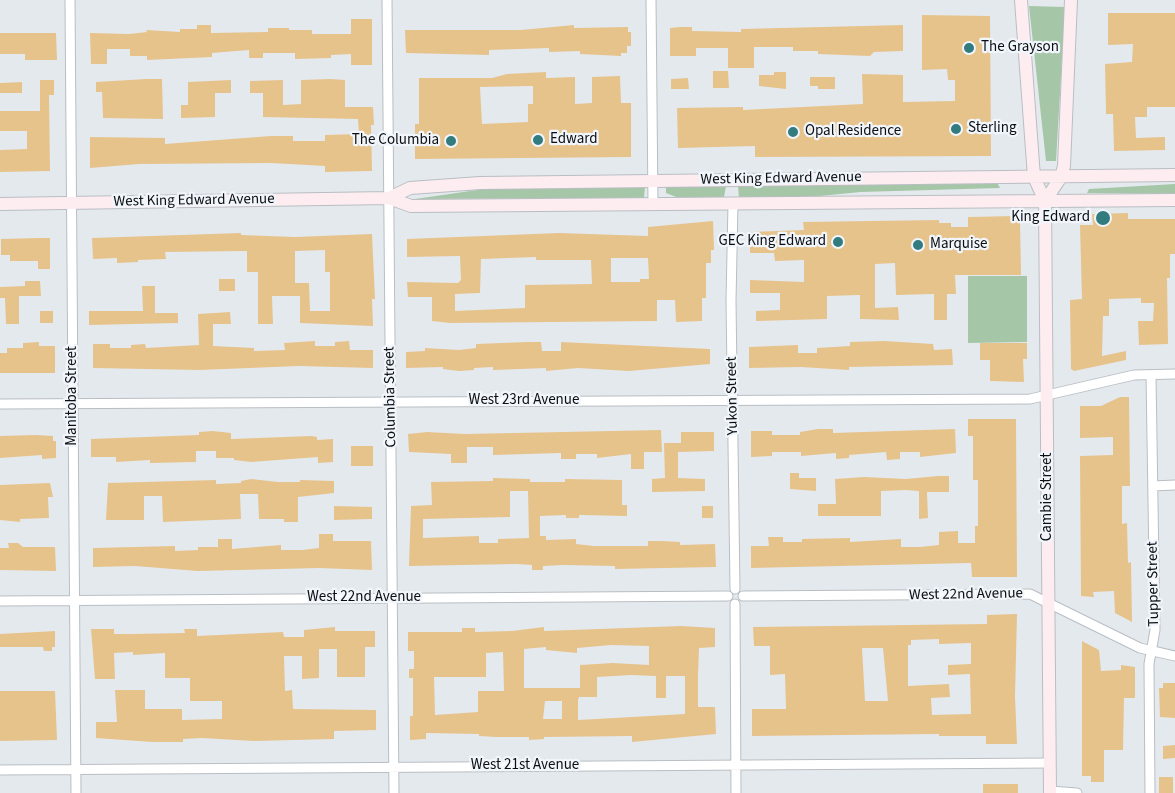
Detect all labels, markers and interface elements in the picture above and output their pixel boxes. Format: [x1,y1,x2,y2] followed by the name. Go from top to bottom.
[981,39,1059,57] place label: The Grayson
[962,41,976,55] marker: The Grayson
[968,120,1016,138] place label: Sterling
[949,122,963,136] marker: Sterling
[805,123,901,141] place label: Opal Residence
[786,125,800,139] marker: Opal Residence
[550,131,598,149] place label: Edward
[352,132,439,150] place label: The Columbia
[531,133,545,147] marker: Edward
[444,134,458,148] marker: The Columbia
[700,169,862,189] street label: West King Edward Avenue
[113,191,275,211] street label: West King Edward Avenue
[1011,209,1090,227] place label: King Edward
[1094,209,1112,227] marker: King Edward
[718,233,826,251] place label: GEC King Edward
[831,235,845,249] marker: GEC King Edward
[930,236,987,254] place label: Marquise
[911,238,925,252] marker: Marquise
[64,346,82,446] street label: Manitoba Street
[381,346,401,448] street label: Columbia Street
[723,356,743,436] street label: Yukon Street
[469,392,579,410] street label: West 23rd Avenue
[1039,453,1057,541] street label: Cambie Street
[1144,541,1164,627] street label: Tupper Street
[909,585,1023,605] street label: West 22nd Avenue
[307,589,421,607] street label: West 22nd Avenue
[471,757,579,775] street label: West 21st Avenue

